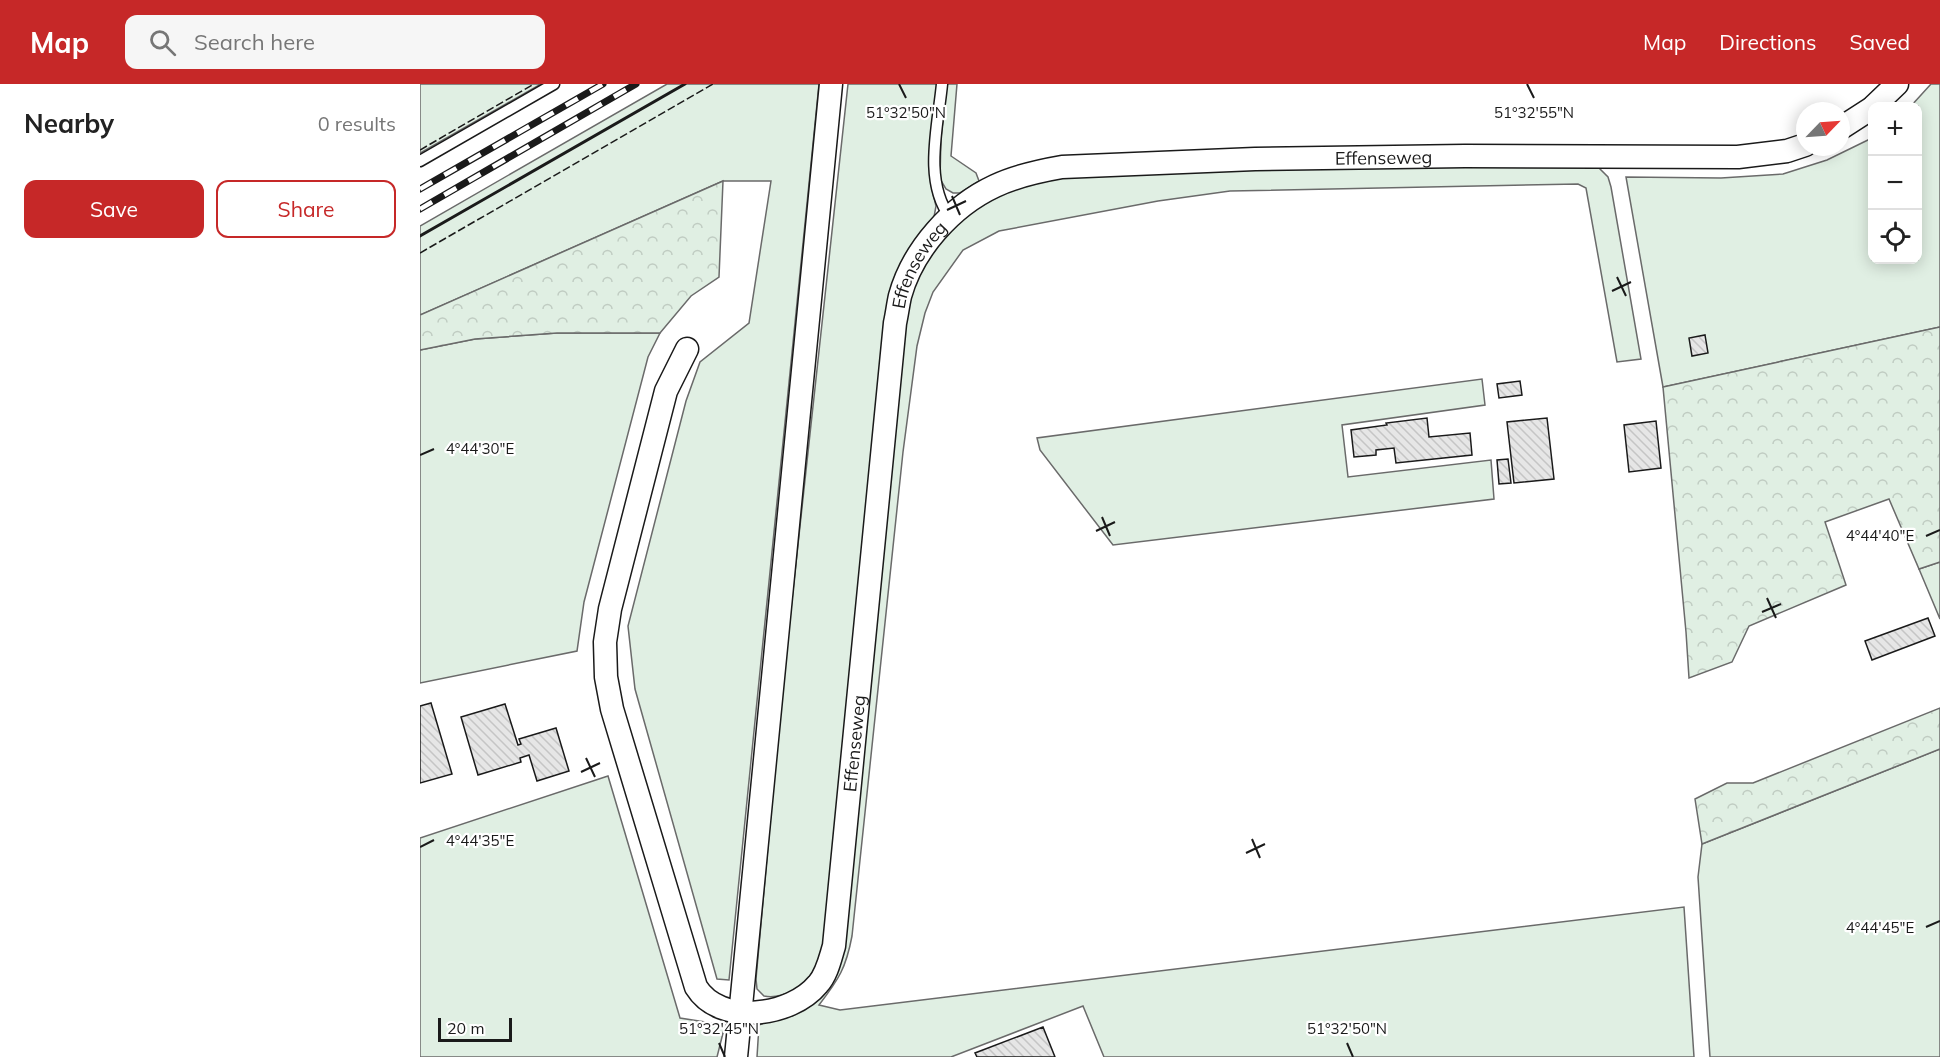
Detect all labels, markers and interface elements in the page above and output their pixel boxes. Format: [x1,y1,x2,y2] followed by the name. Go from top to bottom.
[125,15,545,69] search box
[30,25,89,60] text: Map
[146,26,179,59] icon: search
[194,28,315,56] text: Search here
[1643,29,1686,55] text: Map
[1719,29,1816,55] text: Directions
[1849,29,1910,55] text: Saved
[1796,102,1850,156] north arrow
[1868,102,1922,264] map controls
[1868,102,1922,156] button: +
[866,103,946,122] text: 51°32'50"N
[1494,103,1574,122] text: 51°32'55"N
[24,107,114,140] text: Nearby
[318,111,396,136] text: 0 results
[1335,145,1432,169] street label: Effenseweg
[1868,156,1922,210] button: −
[24,180,204,238] button: Save
[216,180,396,238] button: Share
[1868,210,1922,264] button: locate
[886,216,951,310] street label: Effenseweg
[446,439,514,458] text: 4°44'30"E
[1846,526,1914,545] text: 4°44'40"E
[838,694,870,793] street label: Effenseweg
[446,831,514,850] text: 4°44'35"E
[1846,918,1914,937] text: 4°44'45"E
[438,1015,512,1042] scale bar
[447,1018,484,1038] text: 20 m
[679,1019,759,1038] text: 51°32'45"N
[1307,1019,1387,1038] text: 51°32'50"N

